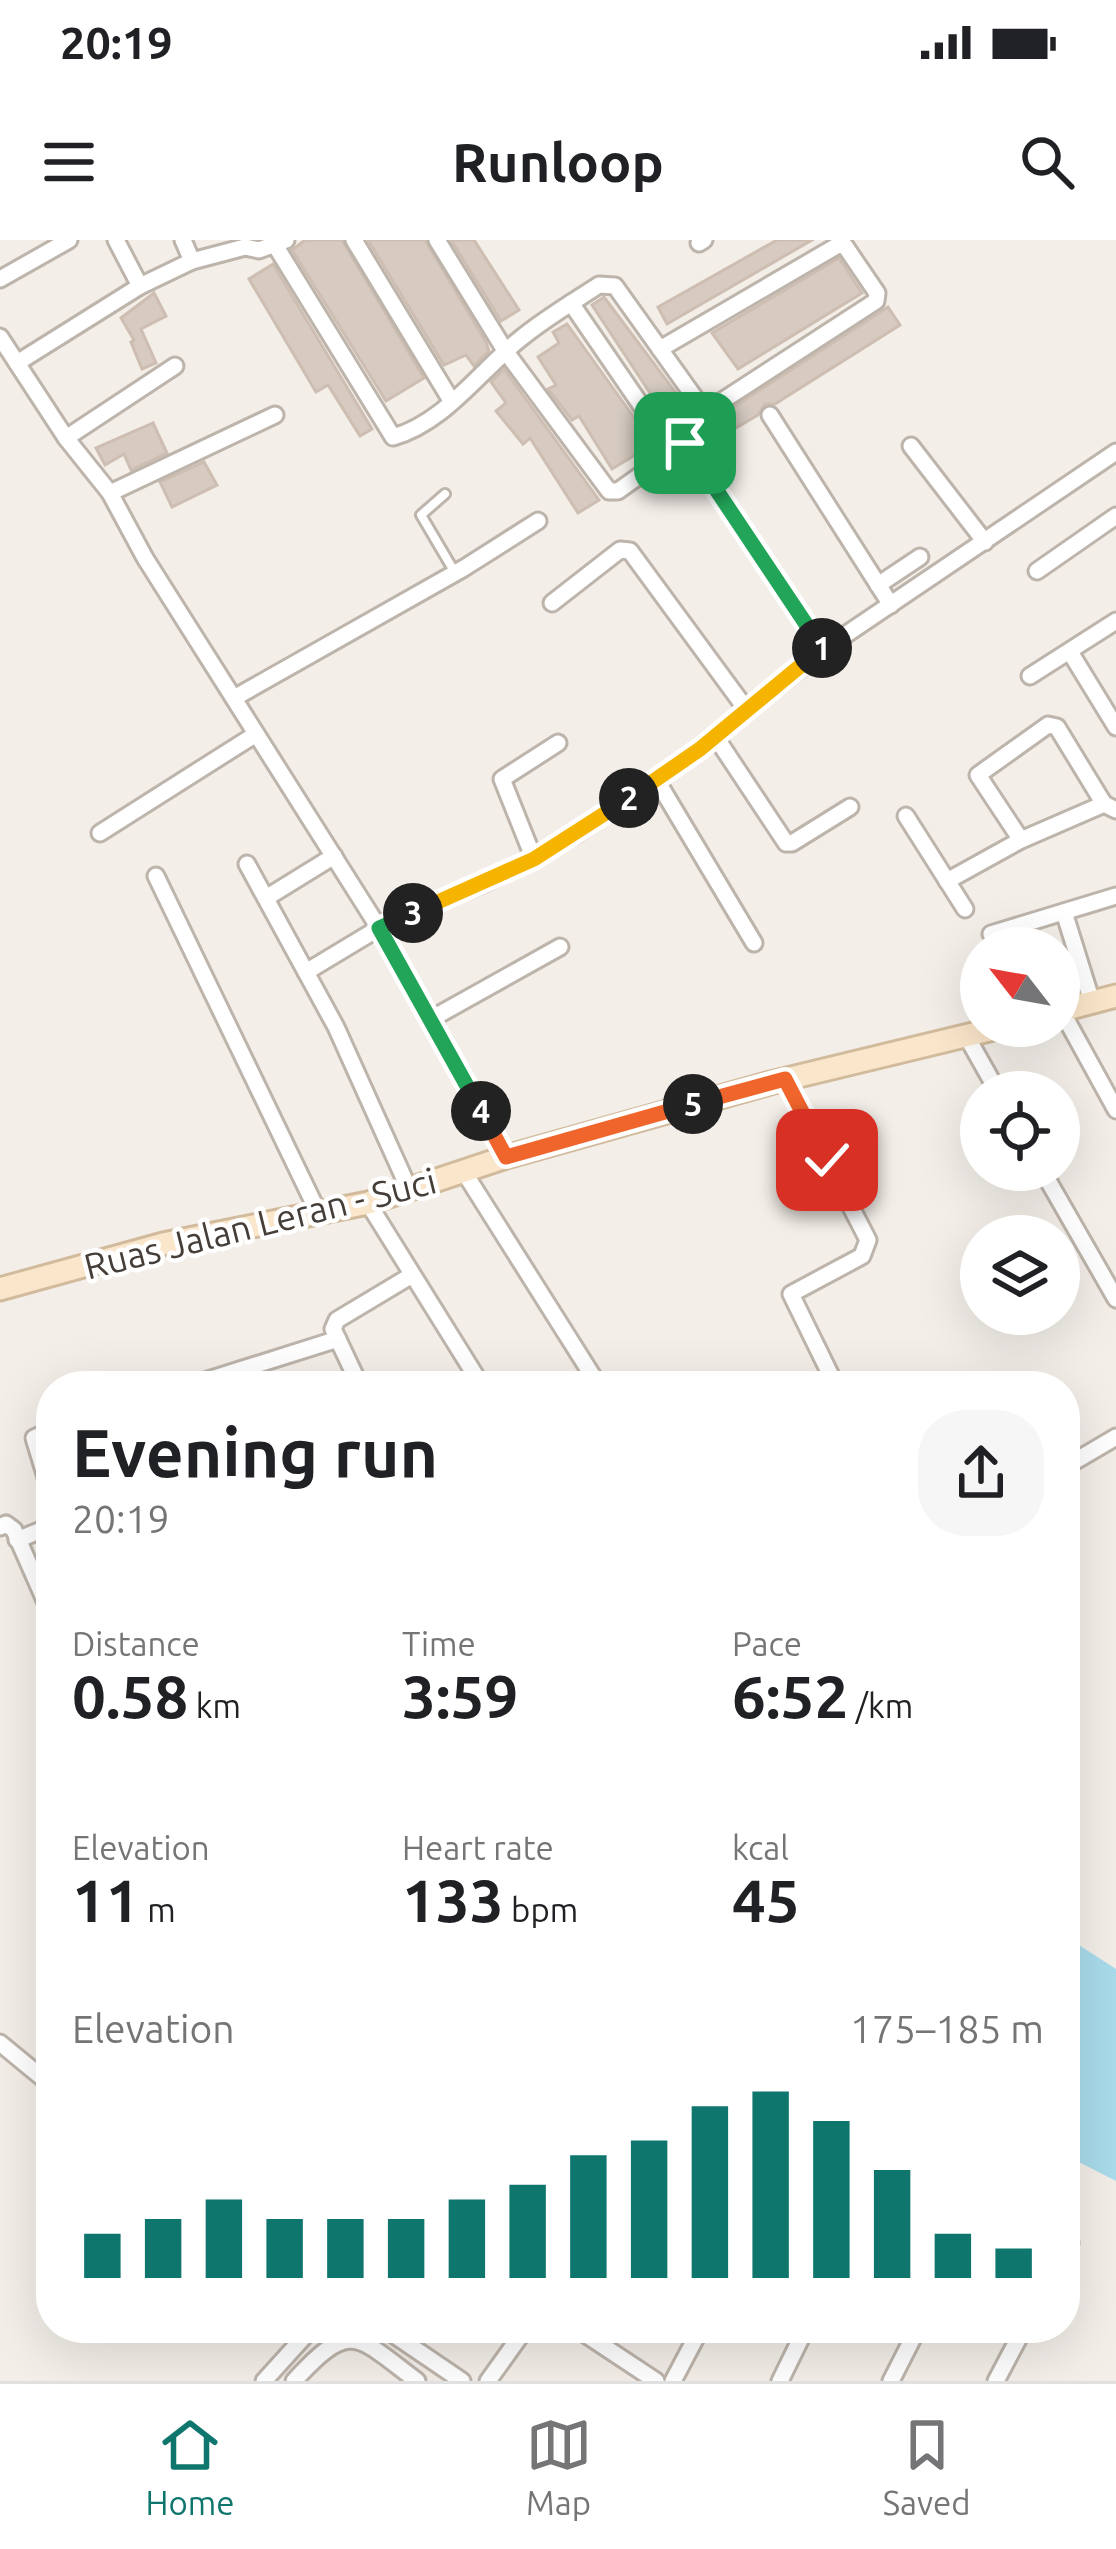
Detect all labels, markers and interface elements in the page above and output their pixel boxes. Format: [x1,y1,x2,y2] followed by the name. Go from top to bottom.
[60,17,173,68] text: 20:19
[36,129,102,195] icon: menu
[1014,129,1080,195] icon: search
[452,132,664,192] text: Runloop
[634,392,736,494] pin
[652,410,718,476] icon: arrive
[792,618,852,678] pin: 1
[813,629,831,666] text: 1
[599,768,659,828] pin: 2
[620,779,638,816] text: 2
[383,883,443,943] pin: 3
[404,894,422,931] text: 3
[960,927,1080,1047] north arrow
[960,927,1080,1335] map controls
[960,1071,1080,1191] button: locate
[663,1074,723,1134] pin: 5
[451,1081,511,1141] pin: 4
[684,1085,702,1122] text: 5
[472,1092,490,1129] text: 4
[776,1109,878,1211] pin
[794,1127,860,1193] icon: check
[80,1159,440,1287] street label: Ruas Jalan Leran - Suci
[960,1215,1080,1335] button: layers
[918,1410,1044,1536] button: share
[72,1415,438,1489] text: Evening run
[72,1497,170,1540] text: 20:19
[72,1625,200,1662] text: Distance
[402,1625,476,1662] text: Time
[732,1625,802,1662] text: Pace
[72,1662,188,1729] text: 0.58
[402,1662,518,1729] text: 3:59
[732,1662,848,1729] text: 6:52
[188,1687,241,1724] text: km
[848,1687,913,1724] text: /km
[72,1829,210,1866] text: Elevation
[402,1829,554,1866] text: Heart rate
[732,1829,789,1866] text: kcal
[72,1866,140,1933] text: 11
[402,1866,504,1933] text: 133
[732,1866,800,1933] text: 45
[140,1891,176,1928] text: m
[504,1891,578,1928] text: bpm
[72,2007,235,2050] text: Elevation
[850,2007,1044,2050] text: 175–185 m
[146,2412,235,2521] tab: Home
[526,2412,592,2521] tab: Map
[883,2412,970,2521] tab: Saved

